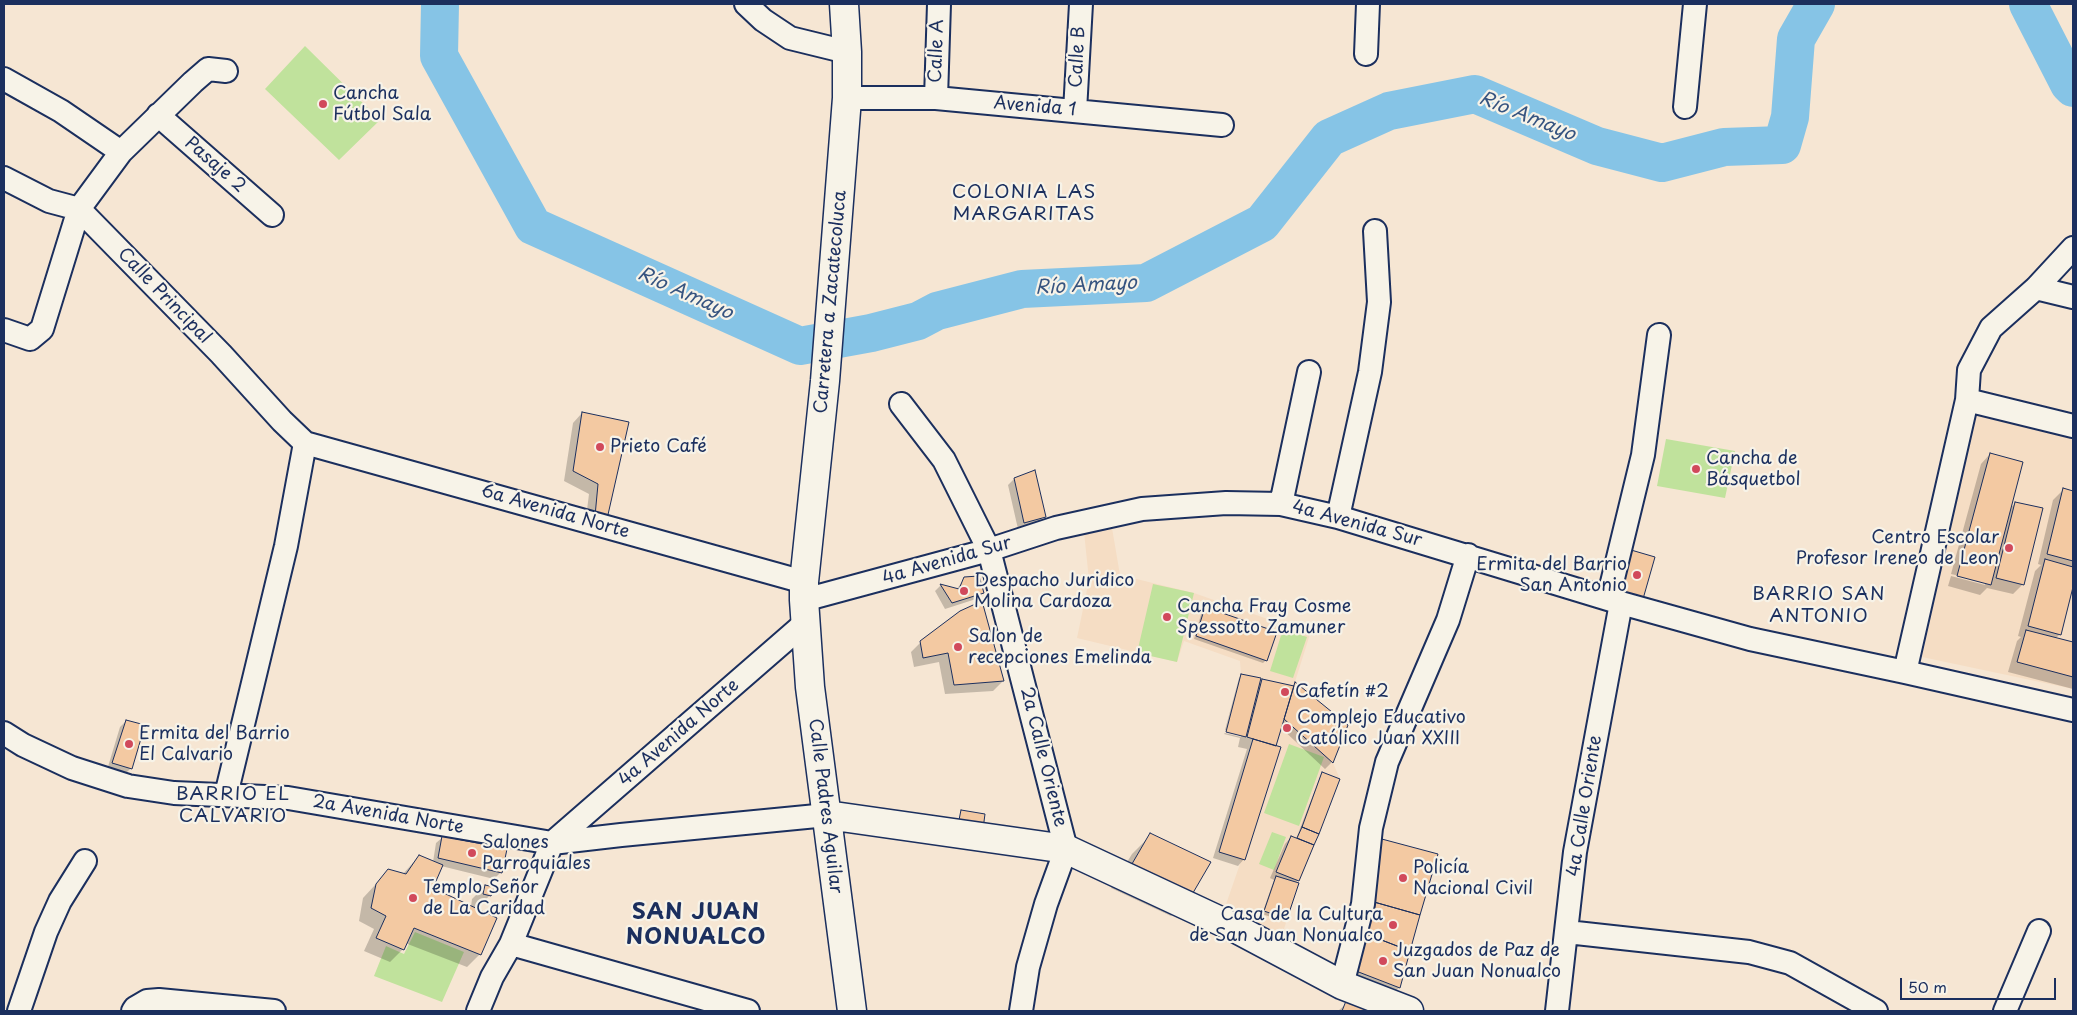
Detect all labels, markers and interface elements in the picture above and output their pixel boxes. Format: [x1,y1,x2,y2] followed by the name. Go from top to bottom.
[925,19,949,83] street label: Calle A
[1066,26,1090,88] street label: Calle B
[333,83,431,126] place label: Cancha Fútbol Sala
[1476,87,1578,147] water label: Río Amayo
[993,93,1077,121] street label: Avenida 1
[317,98,329,110] marker: Cancha Fútbol Sala
[180,133,250,197] street label: Pasaje 2
[952,182,1096,226] district label: COLONIA LAS MARGARITAS
[810,190,852,414] street label: Carretera a Zacatecoluca
[113,243,215,349] street label: Calle Principal
[634,263,736,325] water label: Río Amayo
[1035,272,1137,300] water label: Río Amayo
[610,436,707,458] place label: Prieto Café
[594,441,606,453] marker: Prieto Café
[1706,448,1801,490] place label: Cancha de Básquetbol
[1690,463,1702,475] marker: Cancha de Básquetbol
[478,480,632,544] street label: 6a Avenida Norte
[1290,496,1424,552] street label: 4a Avenida Sur
[1796,527,1999,570] place label: Centro Escolar Profesor Ireneo de Leon
[880,532,1014,590] street label: 4a Avenida Sur
[2003,542,2015,554] marker: Centro Escolar Profesor Ireneo de Leon
[1476,554,1627,596] place label: Ermita del Barrio San Antonio
[1631,569,1643,581] marker: Ermita del Barrio San Antonio
[974,570,1134,612] place label: Despacho Juridico Molina Cardoza
[1751,584,1887,628] district label: BARRIO SAN ANTONIO
[958,585,970,597] marker: Despacho Juridico Molina Cardoza
[1177,596,1351,638] place label: Cancha Fray Cosme Spessotto Zamuner
[1161,611,1173,623] marker: Cancha Fray Cosme Spessotto Zamuner
[968,626,1152,669] place label: Salon de recepciones Emelinda
[952,641,964,653] marker: Salon de recepciones Emelinda
[614,675,744,791] street label: 4a Avenida Norte
[1295,681,1389,703] place label: Cafetín #2
[1015,685,1071,829] street label: 2a Calle Oriente
[1279,686,1291,698] marker: Cafetín #2
[1297,707,1466,750] place label: Complejo Educativo Católico Juan XXIII
[804,717,846,895] street label: Calle Padres Aguilar
[1281,722,1293,734] marker: Complejo Educativo Católico Juan XXIII
[139,723,290,766] place label: Ermita del Barrio El Calvario
[1563,734,1607,878] street label: 4a Calle Oriente
[123,738,135,750] marker: Ermita del Barrio El Calvario
[175,784,291,828] district label: BARRIO EL CALVARIO
[311,791,465,839] street label: 2a Avenida Norte
[482,832,591,874] place label: Salones Parroquiales
[466,847,478,859] marker: Salones Parroquiales
[1413,857,1533,900] place label: Policía Nacional Civil
[1397,872,1409,884] marker: Policía Nacional Civil
[423,877,545,920] place label: Templo Señor de La Caridad
[407,892,419,904] marker: Templo Señor de La Caridad
[625,900,767,951] district label: SAN JUAN NONUALCO
[1189,904,1383,946] place label: Casa de la Cultura de San Juan Nonualco
[1387,919,1399,931] marker: Casa de la Cultura de San Juan Nonualco
[1393,940,1561,982] place label: Juzgados de Paz de San Juan Nonualco
[1377,955,1389,967] marker: Juzgados de Paz de San Juan Nonualco
[1902,968,2058,1000] scale bar
[1908,975,1947,998] text: 50 m

